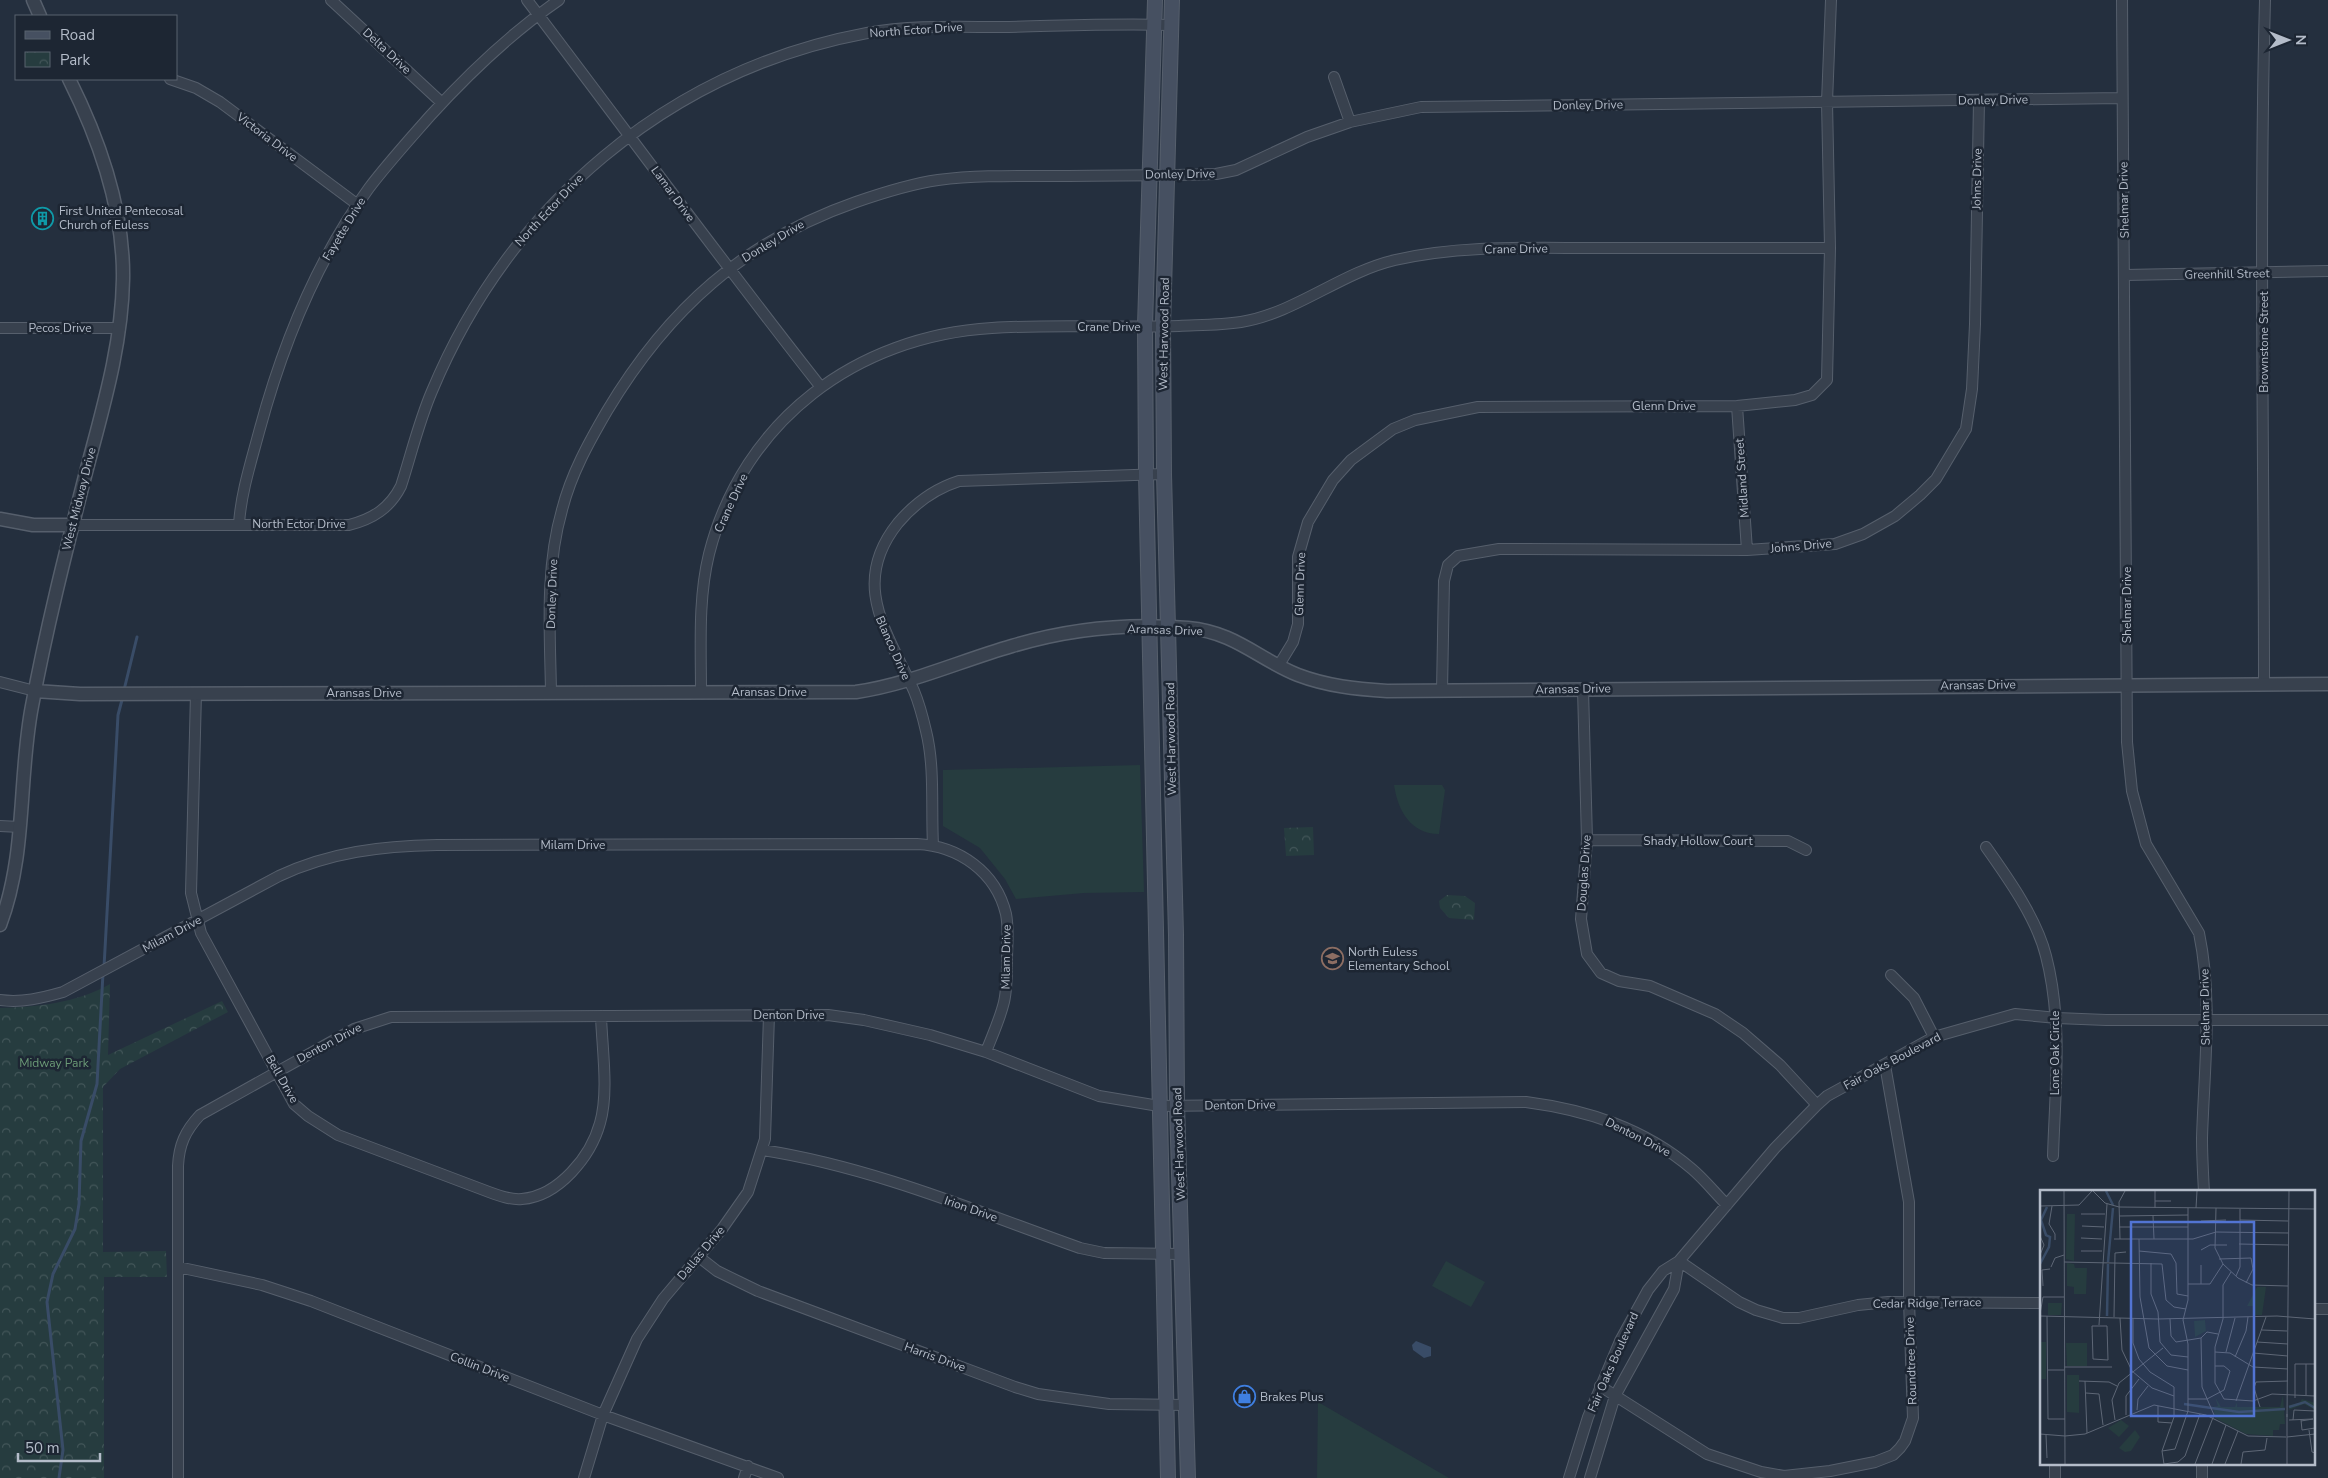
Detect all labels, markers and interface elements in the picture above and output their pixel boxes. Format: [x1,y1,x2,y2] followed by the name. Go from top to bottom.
[15,15,178,80] legend
[2263,15,2313,65] north arrow
[869,19,963,41] street label: North Ector Drive
[359,24,415,78] street label: Delta Drive
[60,25,95,45] text: Road
[2291,35,2310,45] text: N
[60,50,90,70] text: Park
[1958,91,2028,109] street label: Donley Drive
[1553,96,1623,114] street label: Donley Drive
[232,108,301,165] street label: Victoria Drive
[1968,148,1986,211] street label: Johns Drive
[2115,162,2133,238] street label: Shelmar Drive
[647,163,699,225] street label: Lamar Drive
[1145,165,1215,183] street label: Donley Drive
[511,170,587,250] street label: North Ector Drive
[319,194,369,264] street label: Fayette Drive
[59,203,184,233] place label: First United Pentecosal Church of Euless
[31,206,55,230] building icon: First United Pentecosal Church of Euless
[739,216,807,266] street label: Donley Drive
[1484,240,1548,258] street label: Crane Drive
[2184,265,2270,283] street label: Greenhill Street
[1155,277,1173,391] street label: West Harwood Road
[2256,291,2272,393] street label: Brownstone Street
[1077,319,1141,335] street label: Crane Drive
[28,320,92,336] street label: Pecos Drive
[1632,398,1696,414] street label: Glenn Drive
[1731,437,1753,518] street label: Midland Street
[58,446,100,552] street label: West Midway Drive
[710,471,752,535] street label: Crane Drive
[252,516,346,532] street label: North Ector Drive
[1769,535,1832,557] street label: Johns Drive
[1291,552,1309,616] street label: Glenn Drive
[543,559,561,629] street label: Donley Drive
[2119,567,2135,643] street label: Shelmar Drive
[872,613,914,683] street label: Blanco Drive
[1127,621,1203,639] street label: Aransas Drive
[1940,676,2016,694] street label: Aransas Drive
[1535,680,1611,698] street label: Aransas Drive
[1162,682,1180,796] street label: West Harwood Road
[731,684,807,700] street label: Aransas Drive
[326,685,402,701] street label: Aransas Drive
[1643,833,1753,849] street label: Shady Hollow Court
[1573,834,1595,912] street label: Douglas Drive
[541,837,605,853] street label: Milam Drive
[140,912,204,956] street label: Milam Drive
[997,924,1015,990] street label: Milam Drive
[1348,944,1450,974] place label: North Euless Elementary School
[1320,947,1344,971] school or university icon: North Euless Elementary School
[2196,969,2214,1045] street label: Shelmar Drive
[753,1007,825,1023] street label: Denton Drive
[2047,1011,2063,1095] street label: Lone Oak Circle
[294,1019,364,1067] street label: Denton Drive
[1841,1029,1943,1093] street label: Fair Oaks Boulevard
[262,1052,302,1106] street label: Bell Drive
[19,1055,90,1071] park label: Midway Park
[1169,1087,1189,1201] street label: West Harwood Road
[1204,1096,1276,1114] street label: Denton Drive
[1603,1114,1673,1160] street label: Denton Drive
[2040,1190,2316,1466] inset map
[942,1192,1000,1226] street label: Irion Drive
[674,1223,728,1283] street label: Dallas Drive
[1873,1294,1981,1312] street label: Cedar Ridge Terrace
[1584,1309,1642,1415] street label: Fair Oaks Boulevard
[1901,1317,1921,1405] street label: Roundtree Drive
[902,1339,968,1375] street label: Harris Drive
[448,1348,512,1386] street label: Collin Drive
[1232,1385,1256,1409] shop icon: Brakes Plus
[1260,1389,1324,1405] place label: Brakes Plus
[18,1430,100,1462] scale bar
[25,1438,60,1458] text: 50 m

